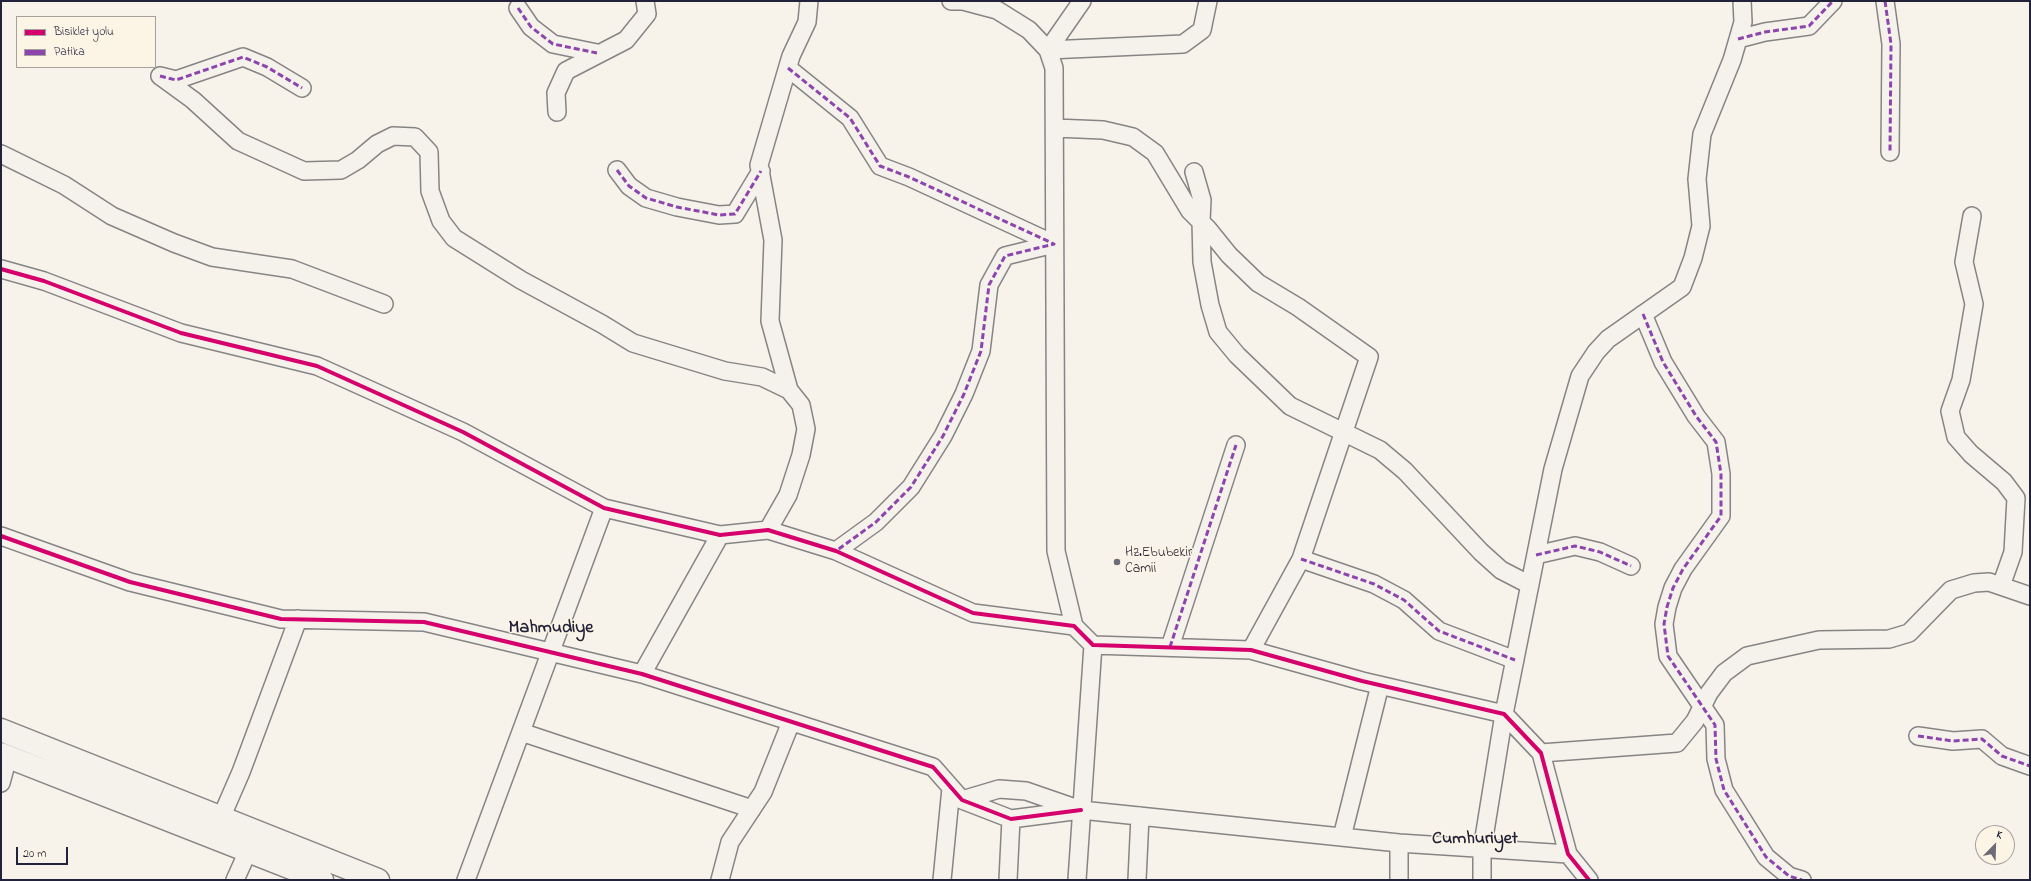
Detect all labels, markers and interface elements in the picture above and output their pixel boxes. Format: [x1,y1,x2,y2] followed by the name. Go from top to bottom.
[16,16,156,68] legend
[54,23,114,41] text: Bisiklet yolu
[54,43,85,61] text: Patika
[1125,546,1192,578] place label: Hz.Ebubekir Camii
[1112,557,1122,567] marker: Hz.Ebubekir Camii
[509,618,593,640] district label: Mahmudiye
[1975,825,2015,865] north arrow
[1994,826,2005,843] text: K
[1432,829,1518,851] district label: Cumhuriyet
[18,839,70,865] scale bar
[23,845,46,863] text: 20 m

